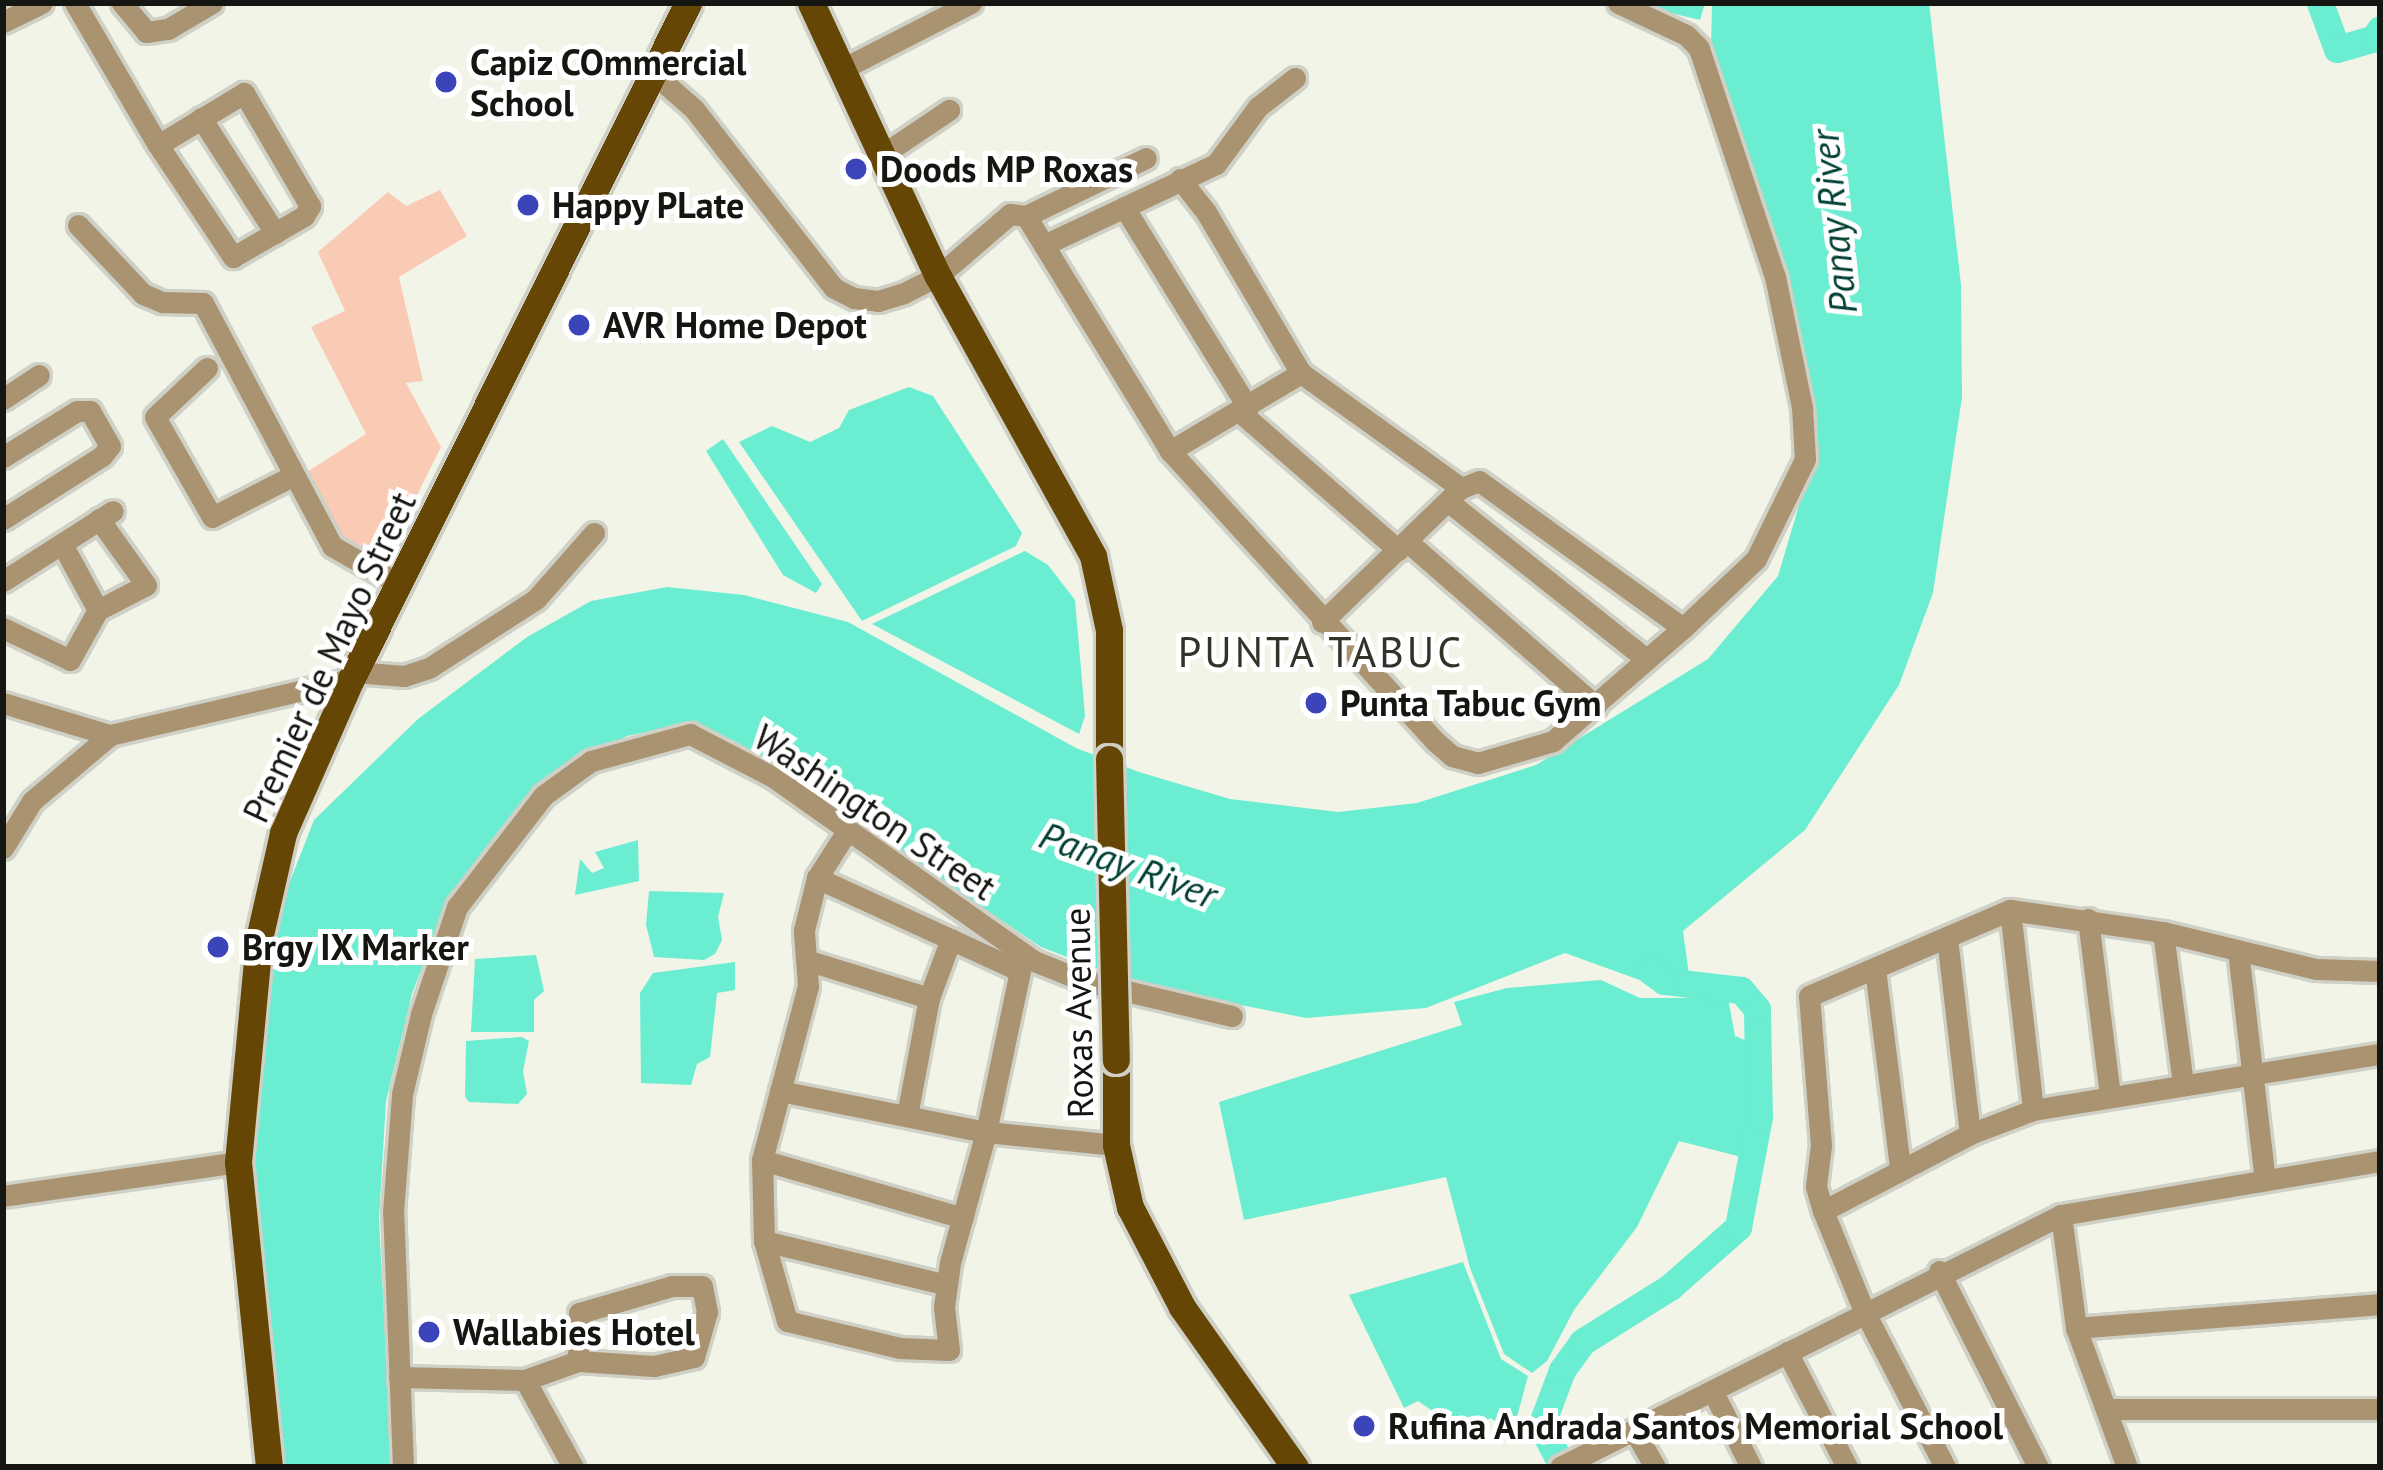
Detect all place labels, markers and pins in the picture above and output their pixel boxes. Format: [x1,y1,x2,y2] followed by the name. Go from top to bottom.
[470,39,748,124] place label: Capiz COmmercial School
[433,69,459,95] marker: Capiz COmmercial School
[880,147,1135,191] place label: Doods MP Roxas
[843,156,869,182] marker: Doods MP Roxas
[552,183,746,227] place label: Happy PLate
[515,192,541,218] marker: Happy PLate
[603,303,867,347] place label: AVR Home Depot
[566,312,592,338] marker: AVR Home Depot
[1340,681,1604,725] place label: Punta Tabuc Gym
[1303,690,1329,716] marker: Punta Tabuc Gym
[242,925,471,969] place label: Brgy IX Marker
[205,934,231,960] marker: Brgy IX Marker
[453,1310,695,1354] place label: Wallabies Hotel
[416,1319,442,1345] marker: Wallabies Hotel
[1388,1404,2005,1448] place label: Rufina Andrada Santos Memorial School
[1351,1413,1377,1439] marker: Rufina Andrada Santos Memorial School

